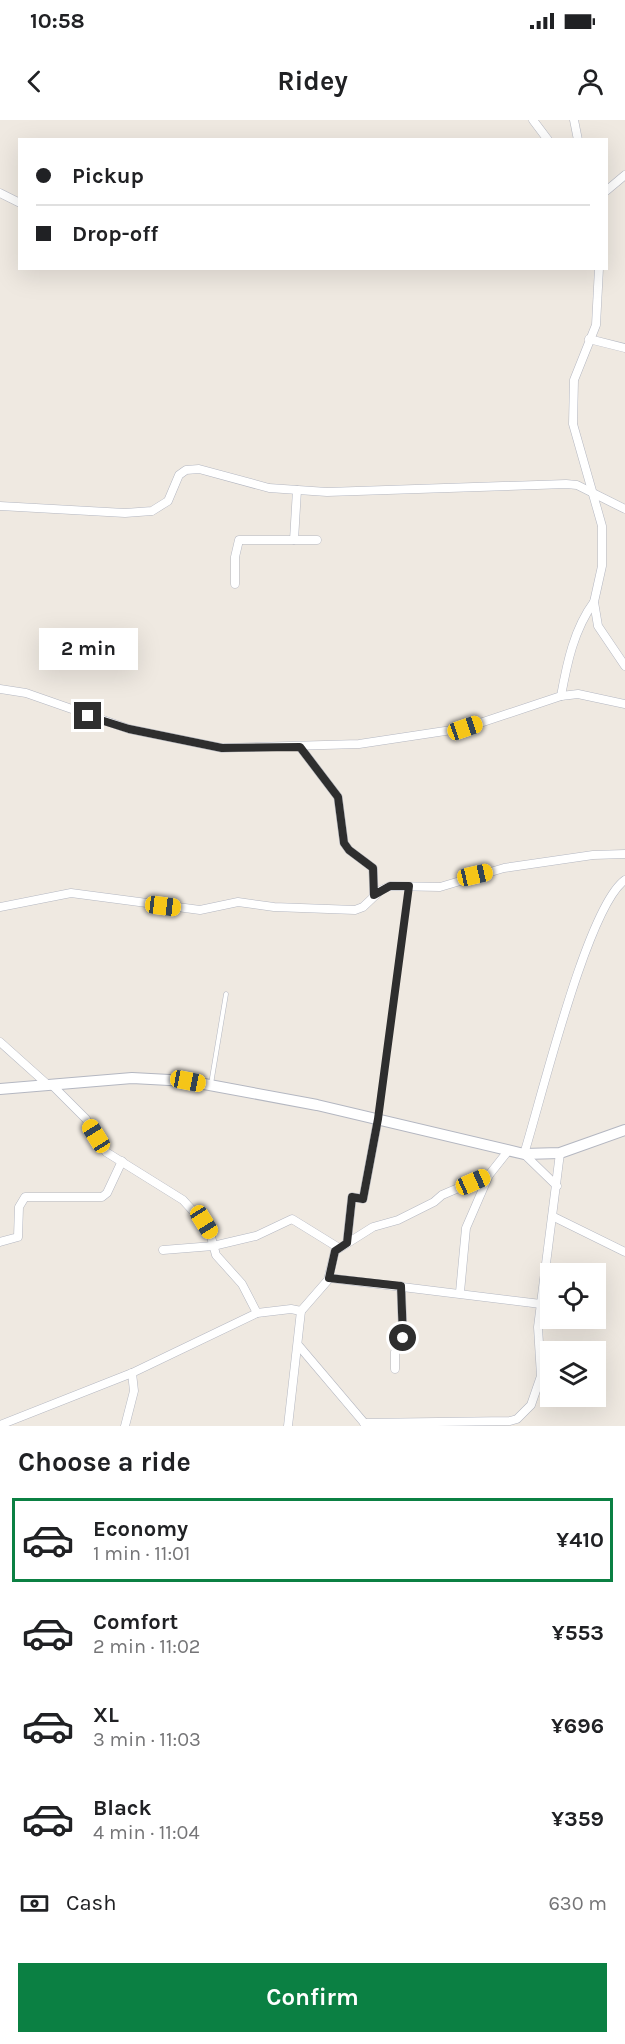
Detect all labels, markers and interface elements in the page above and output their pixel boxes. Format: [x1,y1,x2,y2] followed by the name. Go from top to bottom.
[30,8,85,34] text: 10:58
[18,65,51,98] icon: back
[277,65,348,97] text: Ridey
[574,65,607,98] icon: person
[72,163,144,189] text: Pickup
[72,221,158,247] text: Drop-off
[38,629,138,671] callout: 2 min
[61,637,116,660] text: 2 min
[74,702,101,729] route end
[445,714,485,742] car
[455,862,495,888] car
[144,895,182,917] car
[169,1069,207,1093] car
[79,1116,113,1156] car
[453,1166,493,1198] car
[187,1202,221,1242] car
[540,1263,606,1407] map controls
[540,1263,606,1329] button: locate
[389,1324,416,1351] route start
[540,1341,606,1407] button: layers
[18,1446,191,1478] text: Choose a ride
[21,1513,75,1567] icon: car
[93,1516,188,1542] text: Economy
[556,1527,604,1553] text: ¥410
[93,1542,190,1565] text: 1 min · 11:01
[21,1606,75,1660] icon: car
[93,1609,178,1635] text: Comfort
[552,1620,604,1646] text: ¥553
[93,1635,200,1658] text: 2 min · 11:02
[21,1699,75,1753] icon: car
[93,1702,119,1728] text: XL
[551,1713,604,1739] text: ¥696
[93,1728,201,1751] text: 3 min · 11:03
[21,1792,75,1846] icon: car
[93,1795,152,1821] text: Black
[551,1806,604,1832] text: ¥359
[93,1821,200,1844] text: 4 min · 11:04
[18,1887,51,1920] icon: cash
[66,1890,116,1916] text: Cash
[548,1892,607,1915] text: 630 m
[18,1963,607,2032] button: Confirm

